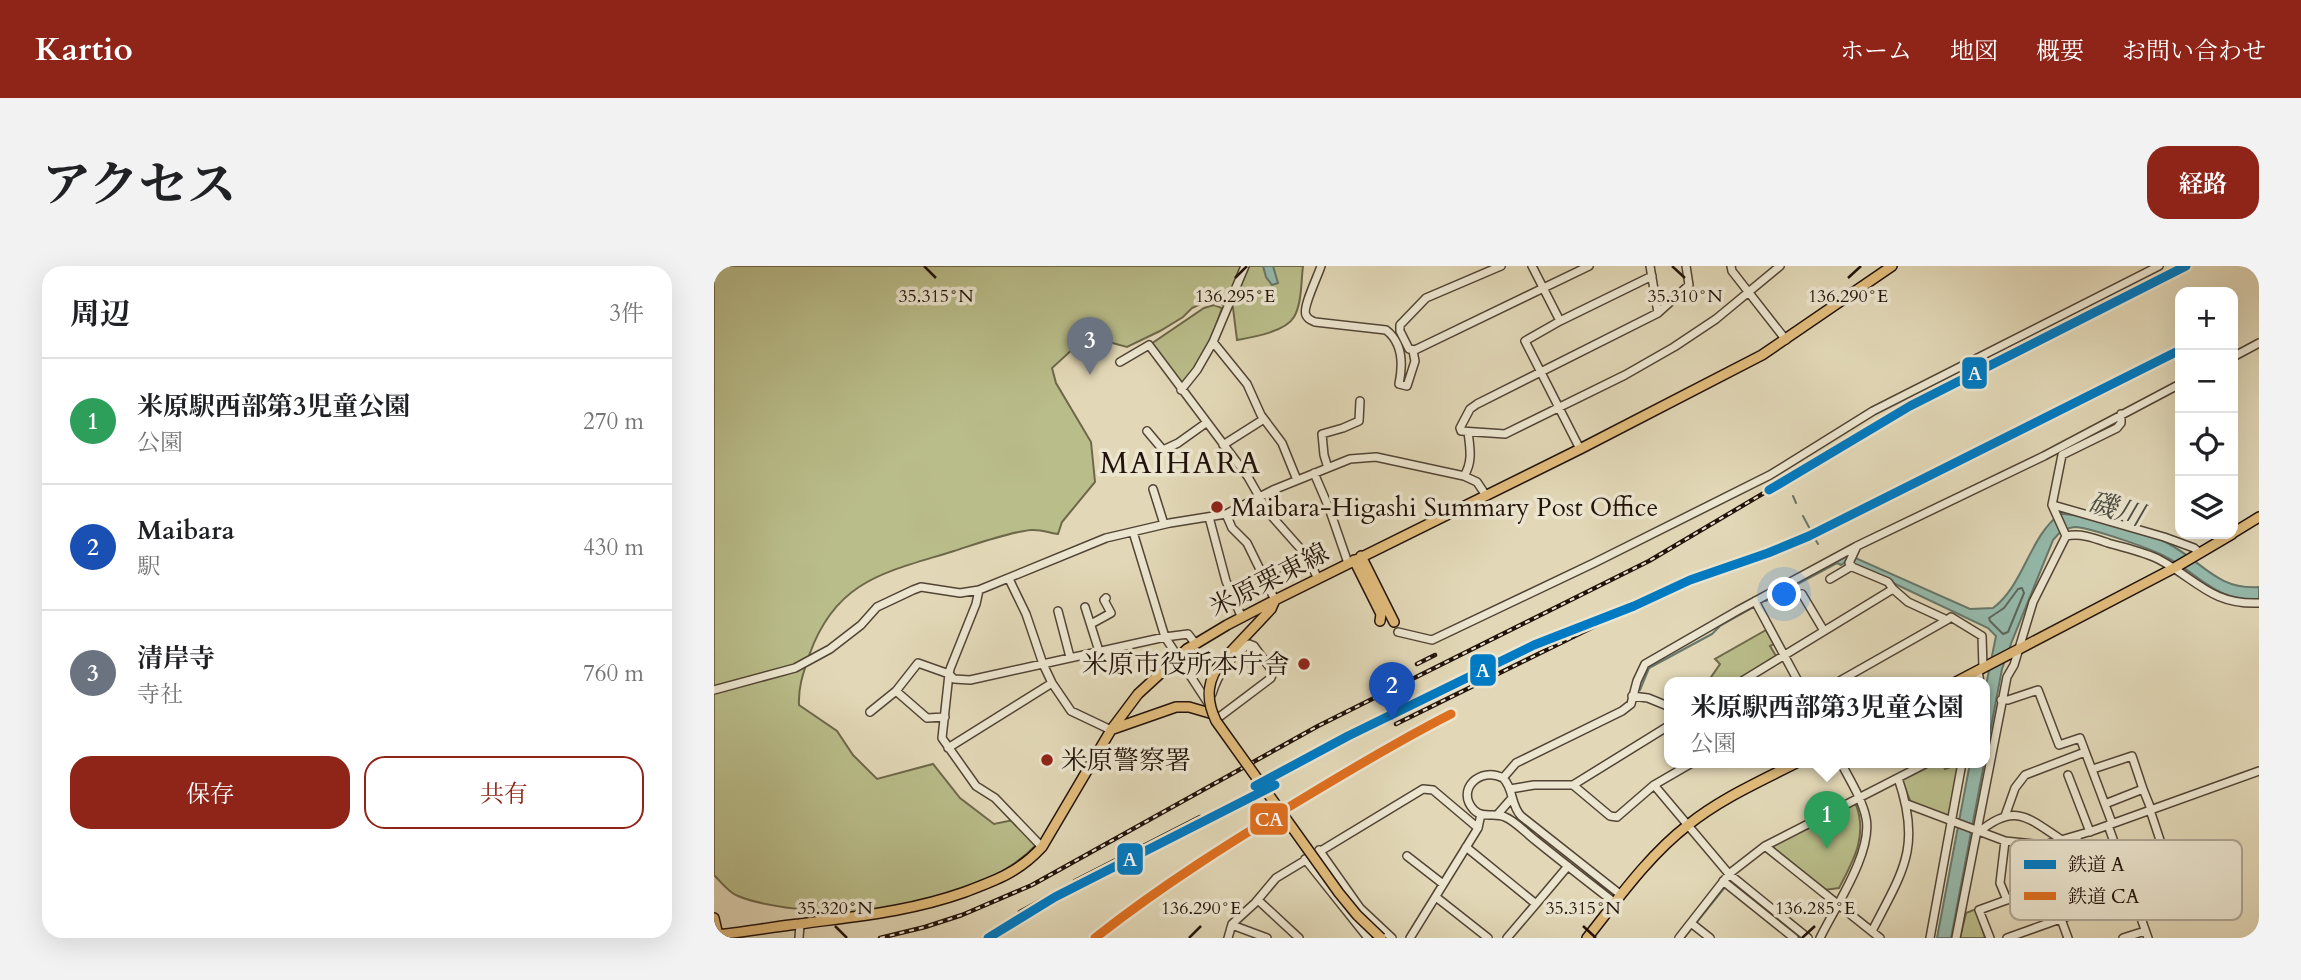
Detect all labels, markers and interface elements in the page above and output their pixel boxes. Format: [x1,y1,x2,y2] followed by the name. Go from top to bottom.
[35,27,133,72] text: Kartio
[1840,35,1912,68] text: ホーム
[1950,35,1998,68] text: 地図
[2036,35,2084,68] text: 概要
[2122,35,2266,68] text: お問い合わせ
[2147,146,2259,219] button: 経路
[42,152,237,219] text: アクセス
[898,284,974,309] text: 35.315°N
[1195,284,1275,309] text: 136.295°E
[1647,284,1723,309] text: 35.310°N
[1808,284,1888,309] text: 136.290°E
[2175,287,2238,539] map controls
[2175,287,2238,350] button: +
[70,294,130,335] text: 周辺
[609,298,644,329] text: 3件
[1067,317,1113,375] pin: 3
[2175,350,2238,413] button: −
[1961,356,1988,390] line badge: A
[1968,361,1983,387] text: A
[137,389,410,424] text: 米原駅西部第3児童公園
[87,406,99,437] text: 1
[583,406,644,437] text: 270 m
[2175,413,2238,476] button: locate
[137,427,183,458] text: 公園
[1100,443,1262,484] district label: MAIHARA
[2175,476,2238,539] button: layers
[2084,483,2151,536] water label: 磯川
[1231,490,1658,525] place label: Maibara-Higashi Summary Post Office
[1209,499,1225,515] marker: Maibara-Higashi Summary Post Office
[137,513,235,548] text: Maibara
[87,532,99,563] text: 2
[583,532,644,563] text: 430 m
[1203,535,1335,625] street label: 米原栗東線
[137,551,160,582] text: 駅
[1767,577,1801,611] your location
[137,641,215,676] text: 清岸寺
[1082,647,1290,682] place label: 米原市役所本庁舎
[1469,653,1497,687] line badge: A
[1296,656,1312,672] marker: 米原市役所本庁舎
[87,658,99,689] text: 3
[583,658,644,689] text: 760 m
[1476,658,1491,684] text: A
[1369,662,1415,720] pin: 2
[1664,677,1990,768] popup
[137,679,183,710] text: 寺社
[1690,690,1964,725] text: 米原駅西部第3児童公園
[1690,728,1736,759] text: 公園
[1061,743,1191,778] place label: 米原警察署
[1039,752,1055,768] marker: 米原警察署
[70,756,350,829] button: 保存
[364,756,644,829] button: 共有
[1804,791,1850,849] pin: 1
[1249,802,1289,836] line badge: CA
[1255,807,1284,833] text: CA
[2010,840,2242,920] legend
[1116,842,1144,876] line badge: A
[1123,847,1138,873] text: A
[2068,852,2125,878] text: 鉄道 A
[2068,884,2140,910] text: 鉄道 CA
[797,896,873,921] text: 35.320°N
[1161,896,1241,921] text: 136.290°E
[1545,896,1621,921] text: 35.315°N
[1775,896,1855,921] text: 136.285°E

